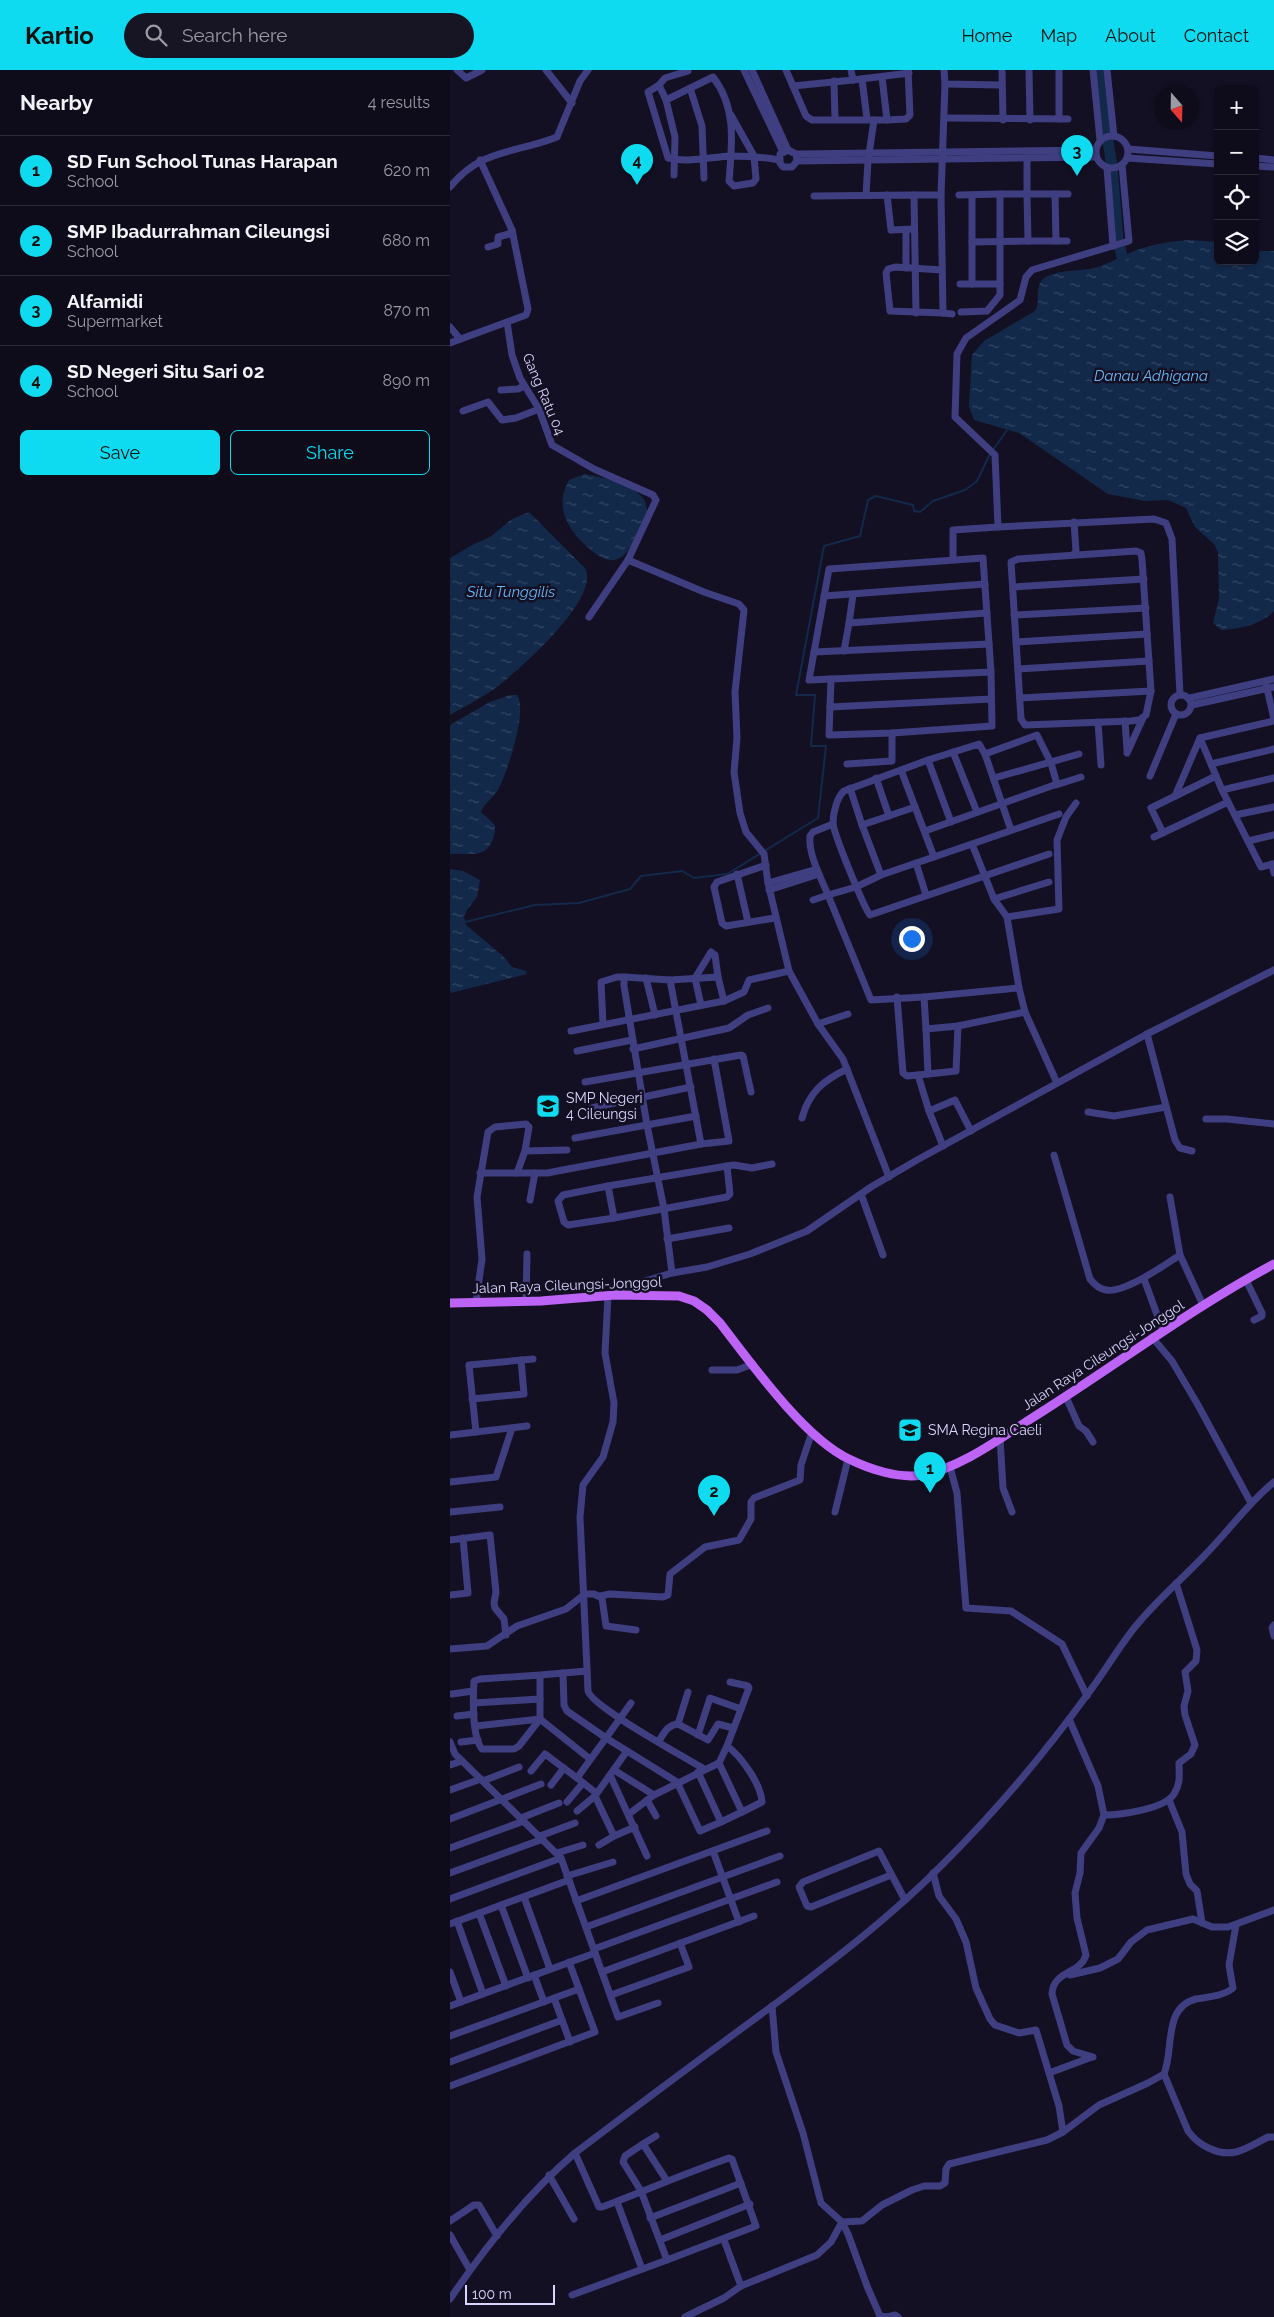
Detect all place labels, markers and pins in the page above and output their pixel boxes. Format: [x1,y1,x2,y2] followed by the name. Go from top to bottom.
[1061,135,1093,176] pin: 3
[621,144,653,185] pin: 4
[566,1090,642,1122] place label: SMP Negeri 4 Cileungsi
[535,1093,561,1119] school or university icon: SMP Negeri 4 Cileungsi
[897,1417,923,1443] school or university icon: SMA Regina Caeli
[928,1422,1042,1438] place label: SMA Regina Caeli
[914,1452,946,1493] pin: 1
[698,1475,730,1516] pin: 2

